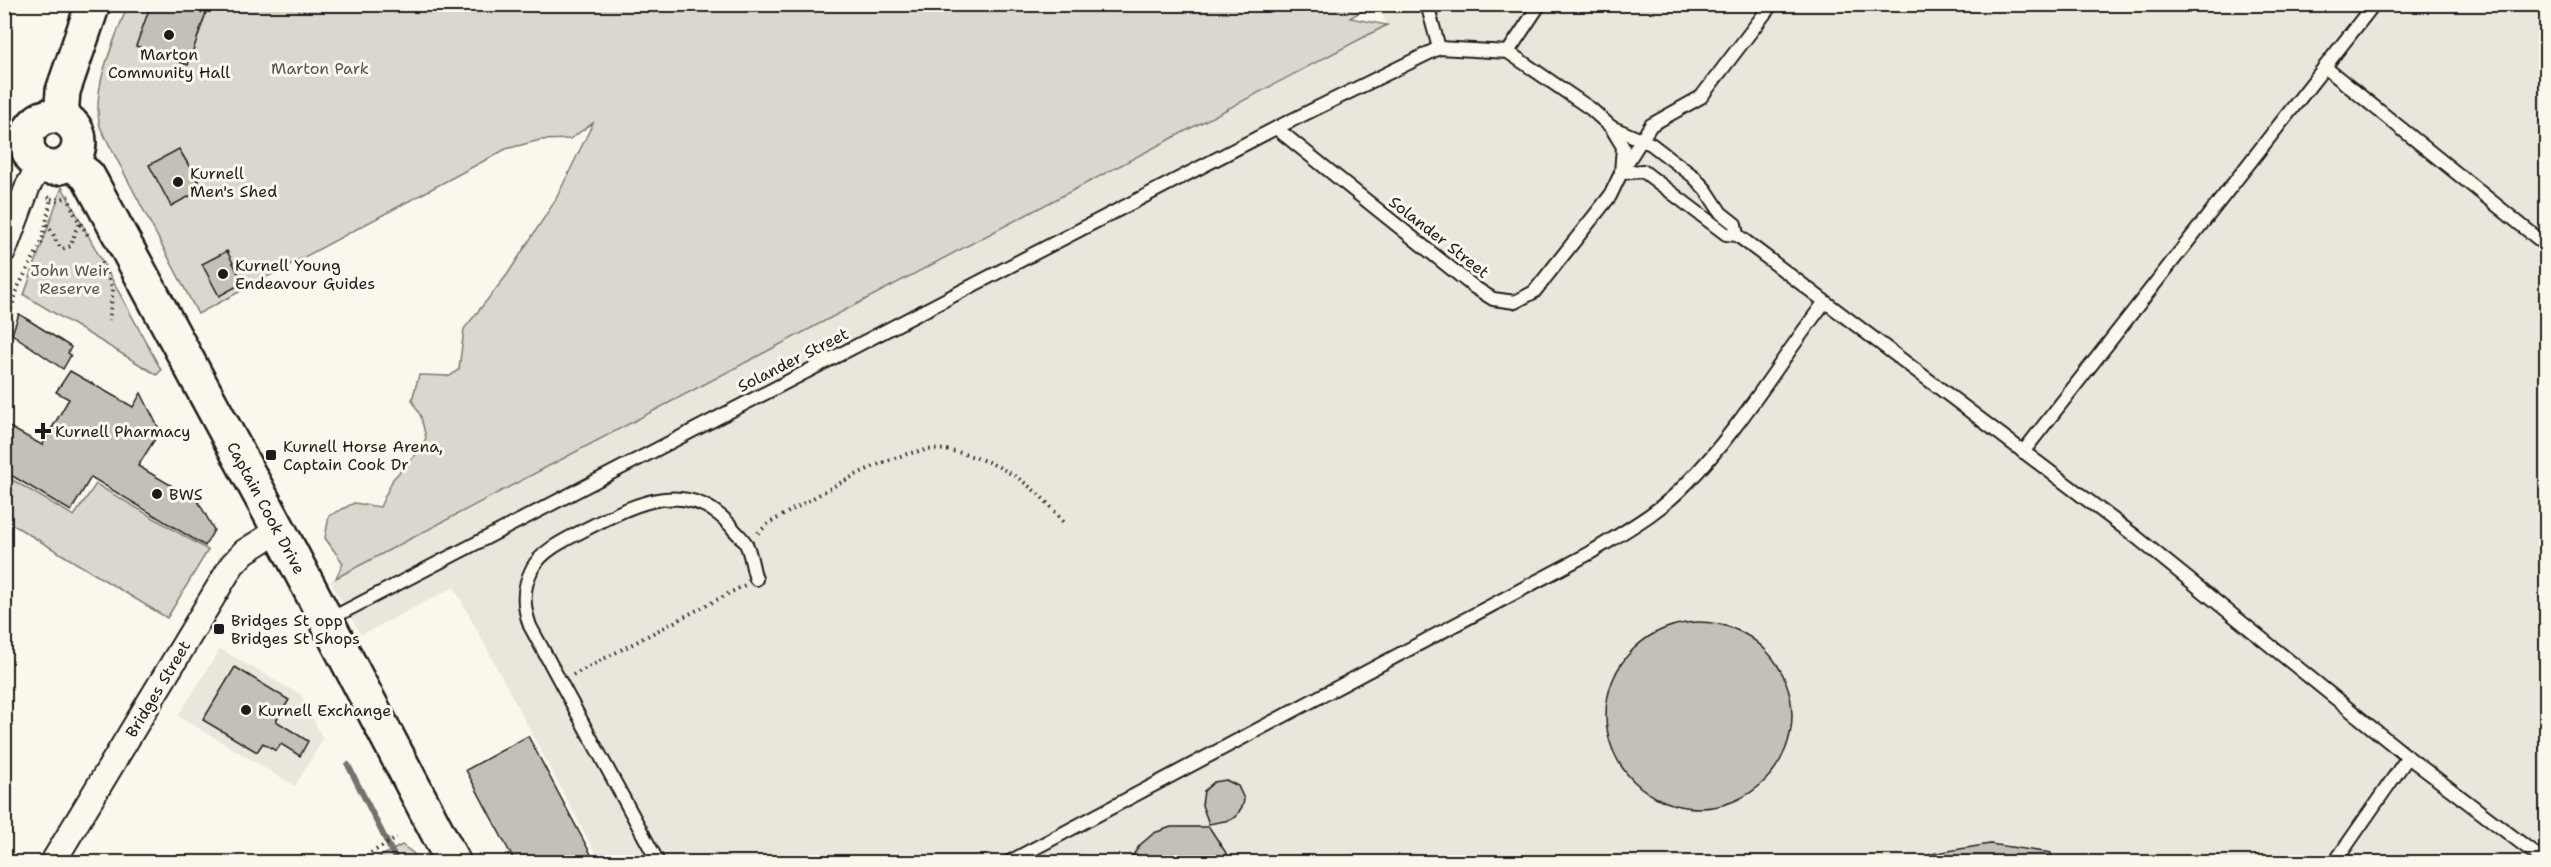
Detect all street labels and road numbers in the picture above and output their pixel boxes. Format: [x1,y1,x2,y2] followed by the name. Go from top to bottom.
[1385,191,1493,283] street label: Solander Street
[734,323,852,397] street label: Solander Street
[222,438,310,578] street label: Captain Cook Drive
[121,637,195,741] street label: Bridges Street

